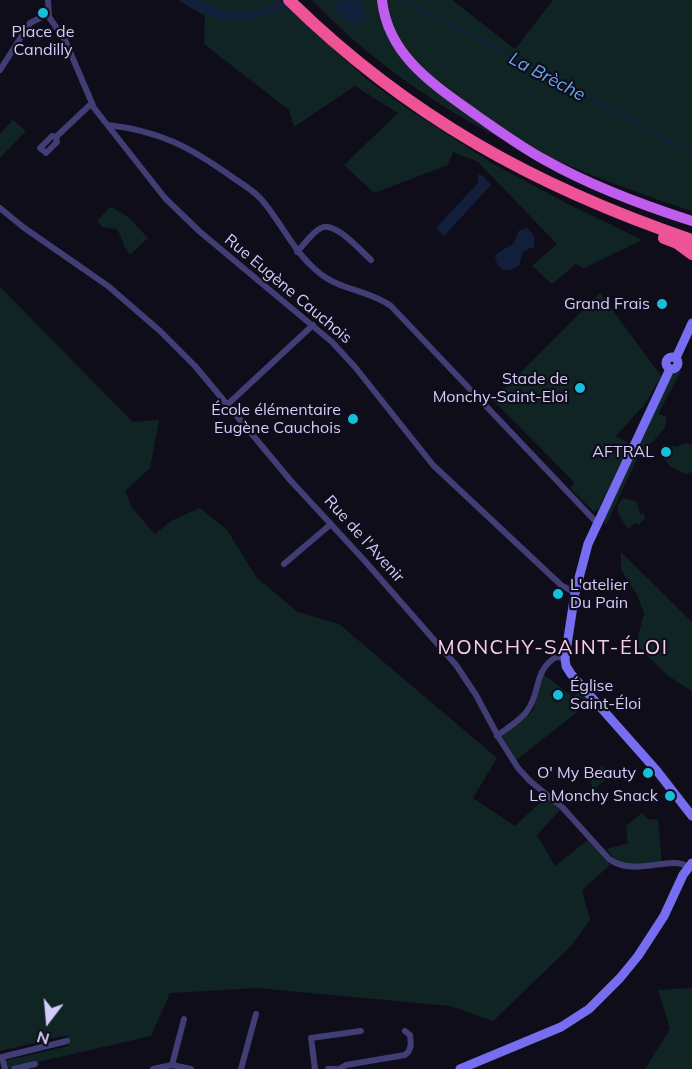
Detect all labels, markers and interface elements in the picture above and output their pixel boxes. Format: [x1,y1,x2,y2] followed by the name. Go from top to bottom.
[36,6,50,20] marker: Place de Candilly
[12,22,74,60] place label: Place de Candilly
[505,48,589,106] water label: La Brèche
[220,230,356,348] street label: Rue Eugène Cauchois
[564,294,650,314] place label: Grand Frais
[655,297,669,311] marker: Grand Frais
[433,369,568,407] place label: Stade de Monchy-Saint-Eloi
[573,381,587,395] marker: Stade de Monchy-Saint-Eloi
[211,400,341,438] place label: École élémentaire Eugène Cauchois
[346,412,360,426] marker: École élémentaire Eugène Cauchois
[592,442,654,462] place label: AFTRAL
[659,445,673,459] marker: AFTRAL
[320,492,408,586] street label: Rue de l'Avenir
[570,575,628,613] place label: L'atelier Du Pain
[551,587,565,601] marker: L'atelier Du Pain
[438,636,668,660] district label: MONCHY-SAINT-ÉLOI
[570,676,641,714] place label: Église Saint-Éloi
[551,688,565,702] marker: Église Saint-Éloi
[537,763,636,783] place label: O' My Beauty
[641,766,655,780] marker: O' My Beauty
[529,786,658,806] place label: Le Monchy Snack
[663,789,677,803] marker: Le Monchy Snack
[18,991,78,1051] north arrow
[34,1027,52,1050] text: N

